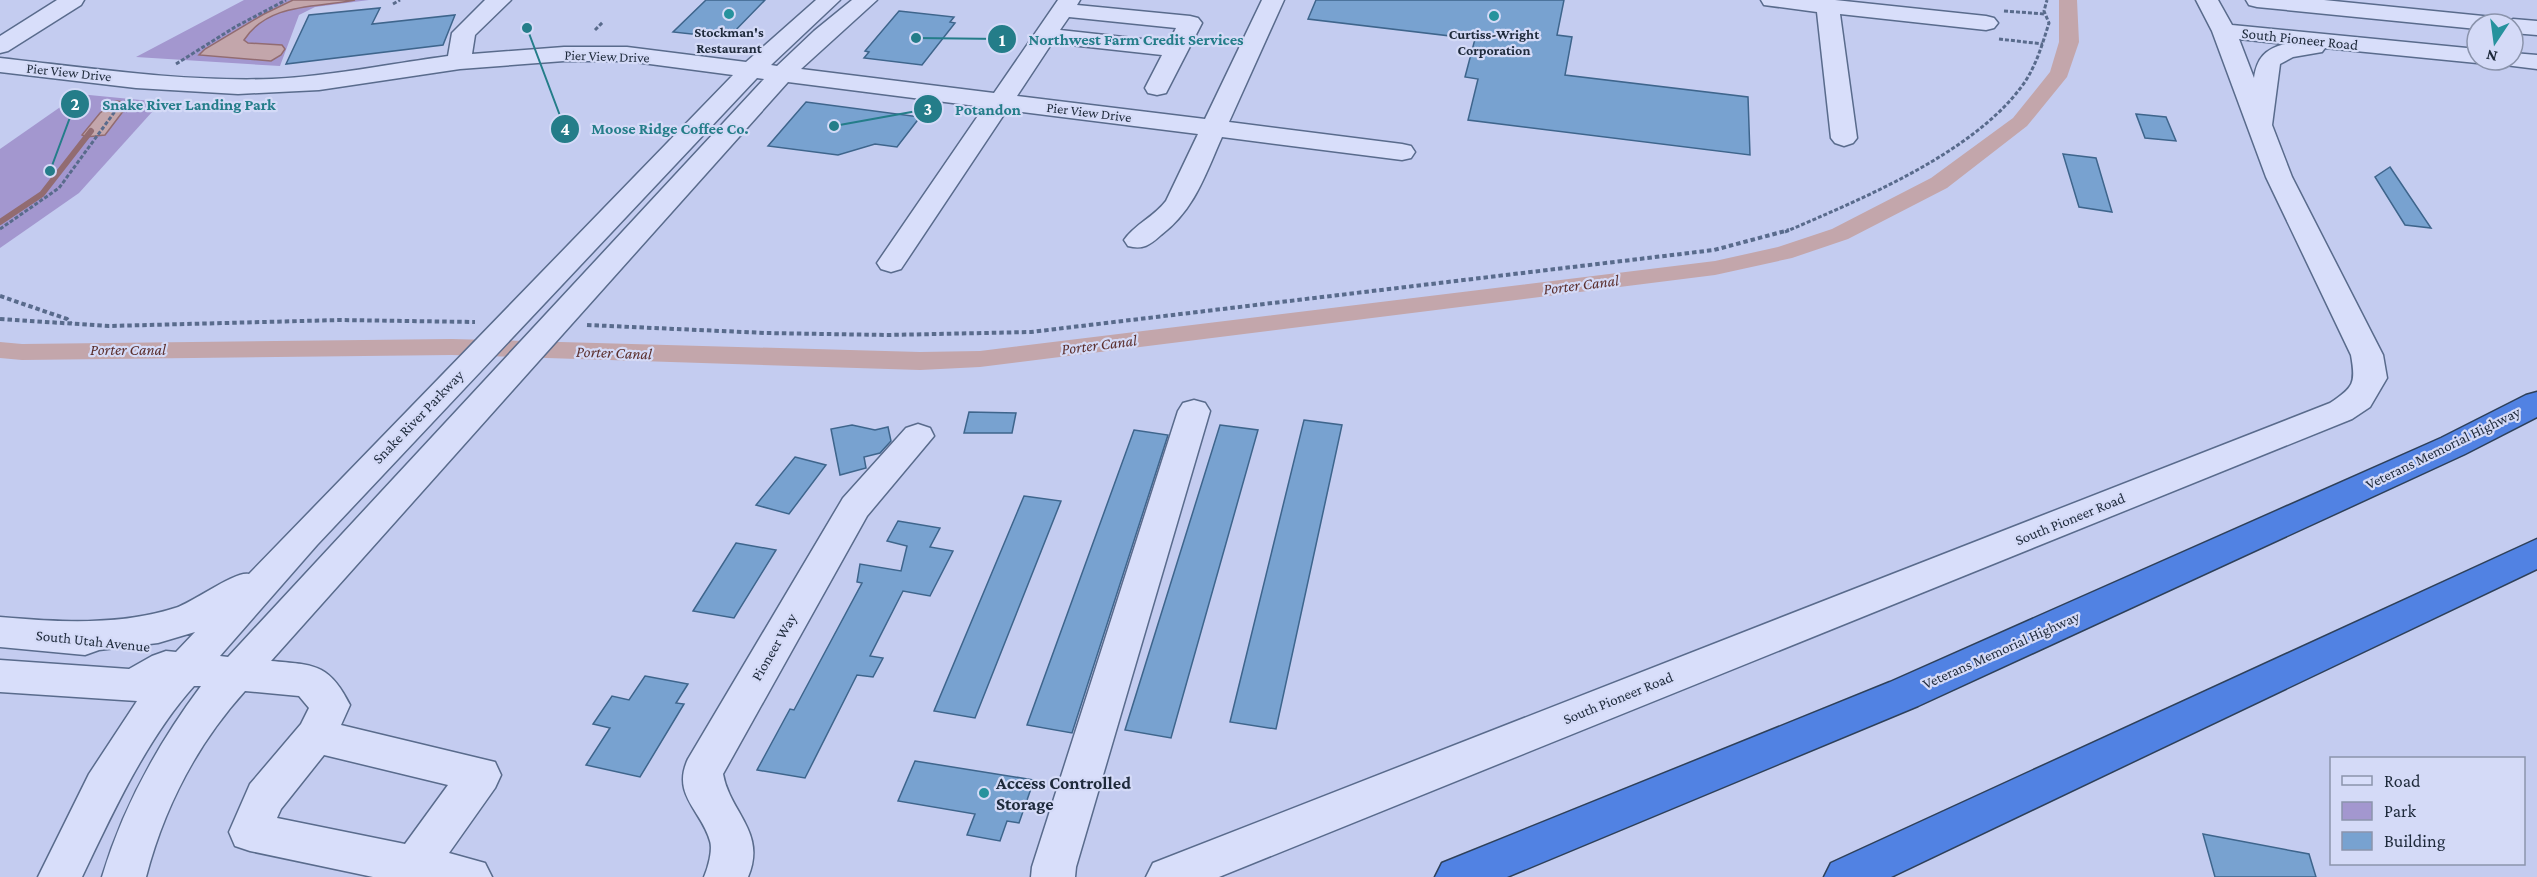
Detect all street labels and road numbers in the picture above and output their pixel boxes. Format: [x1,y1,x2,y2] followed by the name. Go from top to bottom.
[2241,25,2359,53] street label: South Pioneer Road
[564,47,650,65] street label: Pier View Drive
[26,60,112,84] street label: Pier View Drive
[1046,99,1132,125] street label: Pier View Drive
[369,367,467,468] street label: Snake River Parkway
[2363,404,2523,493] street label: Veterans Memorial Highway
[2013,490,2127,548] street label: South Pioneer Road
[1920,608,2082,693] street label: Veterans Memorial Highway
[748,610,801,684] street label: Pioneer Way
[35,627,151,655] street label: South Utah Avenue
[1561,669,1675,727] street label: South Pioneer Road

